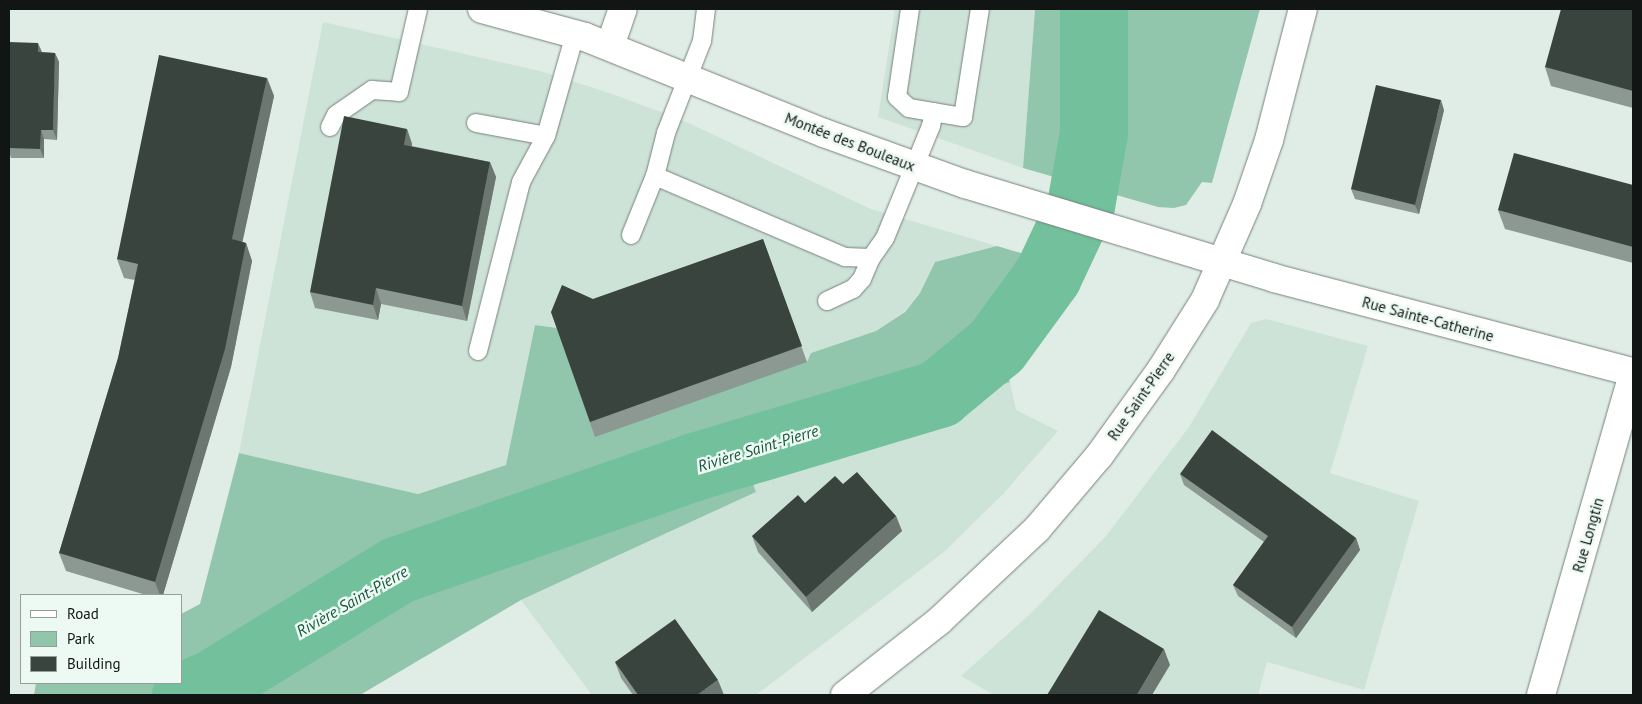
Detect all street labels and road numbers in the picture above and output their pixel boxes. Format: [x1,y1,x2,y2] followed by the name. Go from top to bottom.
[782,109,918,175] street label: Montée des Bouleaux
[1360,293,1496,345] street label: Rue Sainte-Catherine
[1104,348,1178,444] street label: Rue Saint-Pierre
[1569,496,1607,574] street label: Rue Longtin

